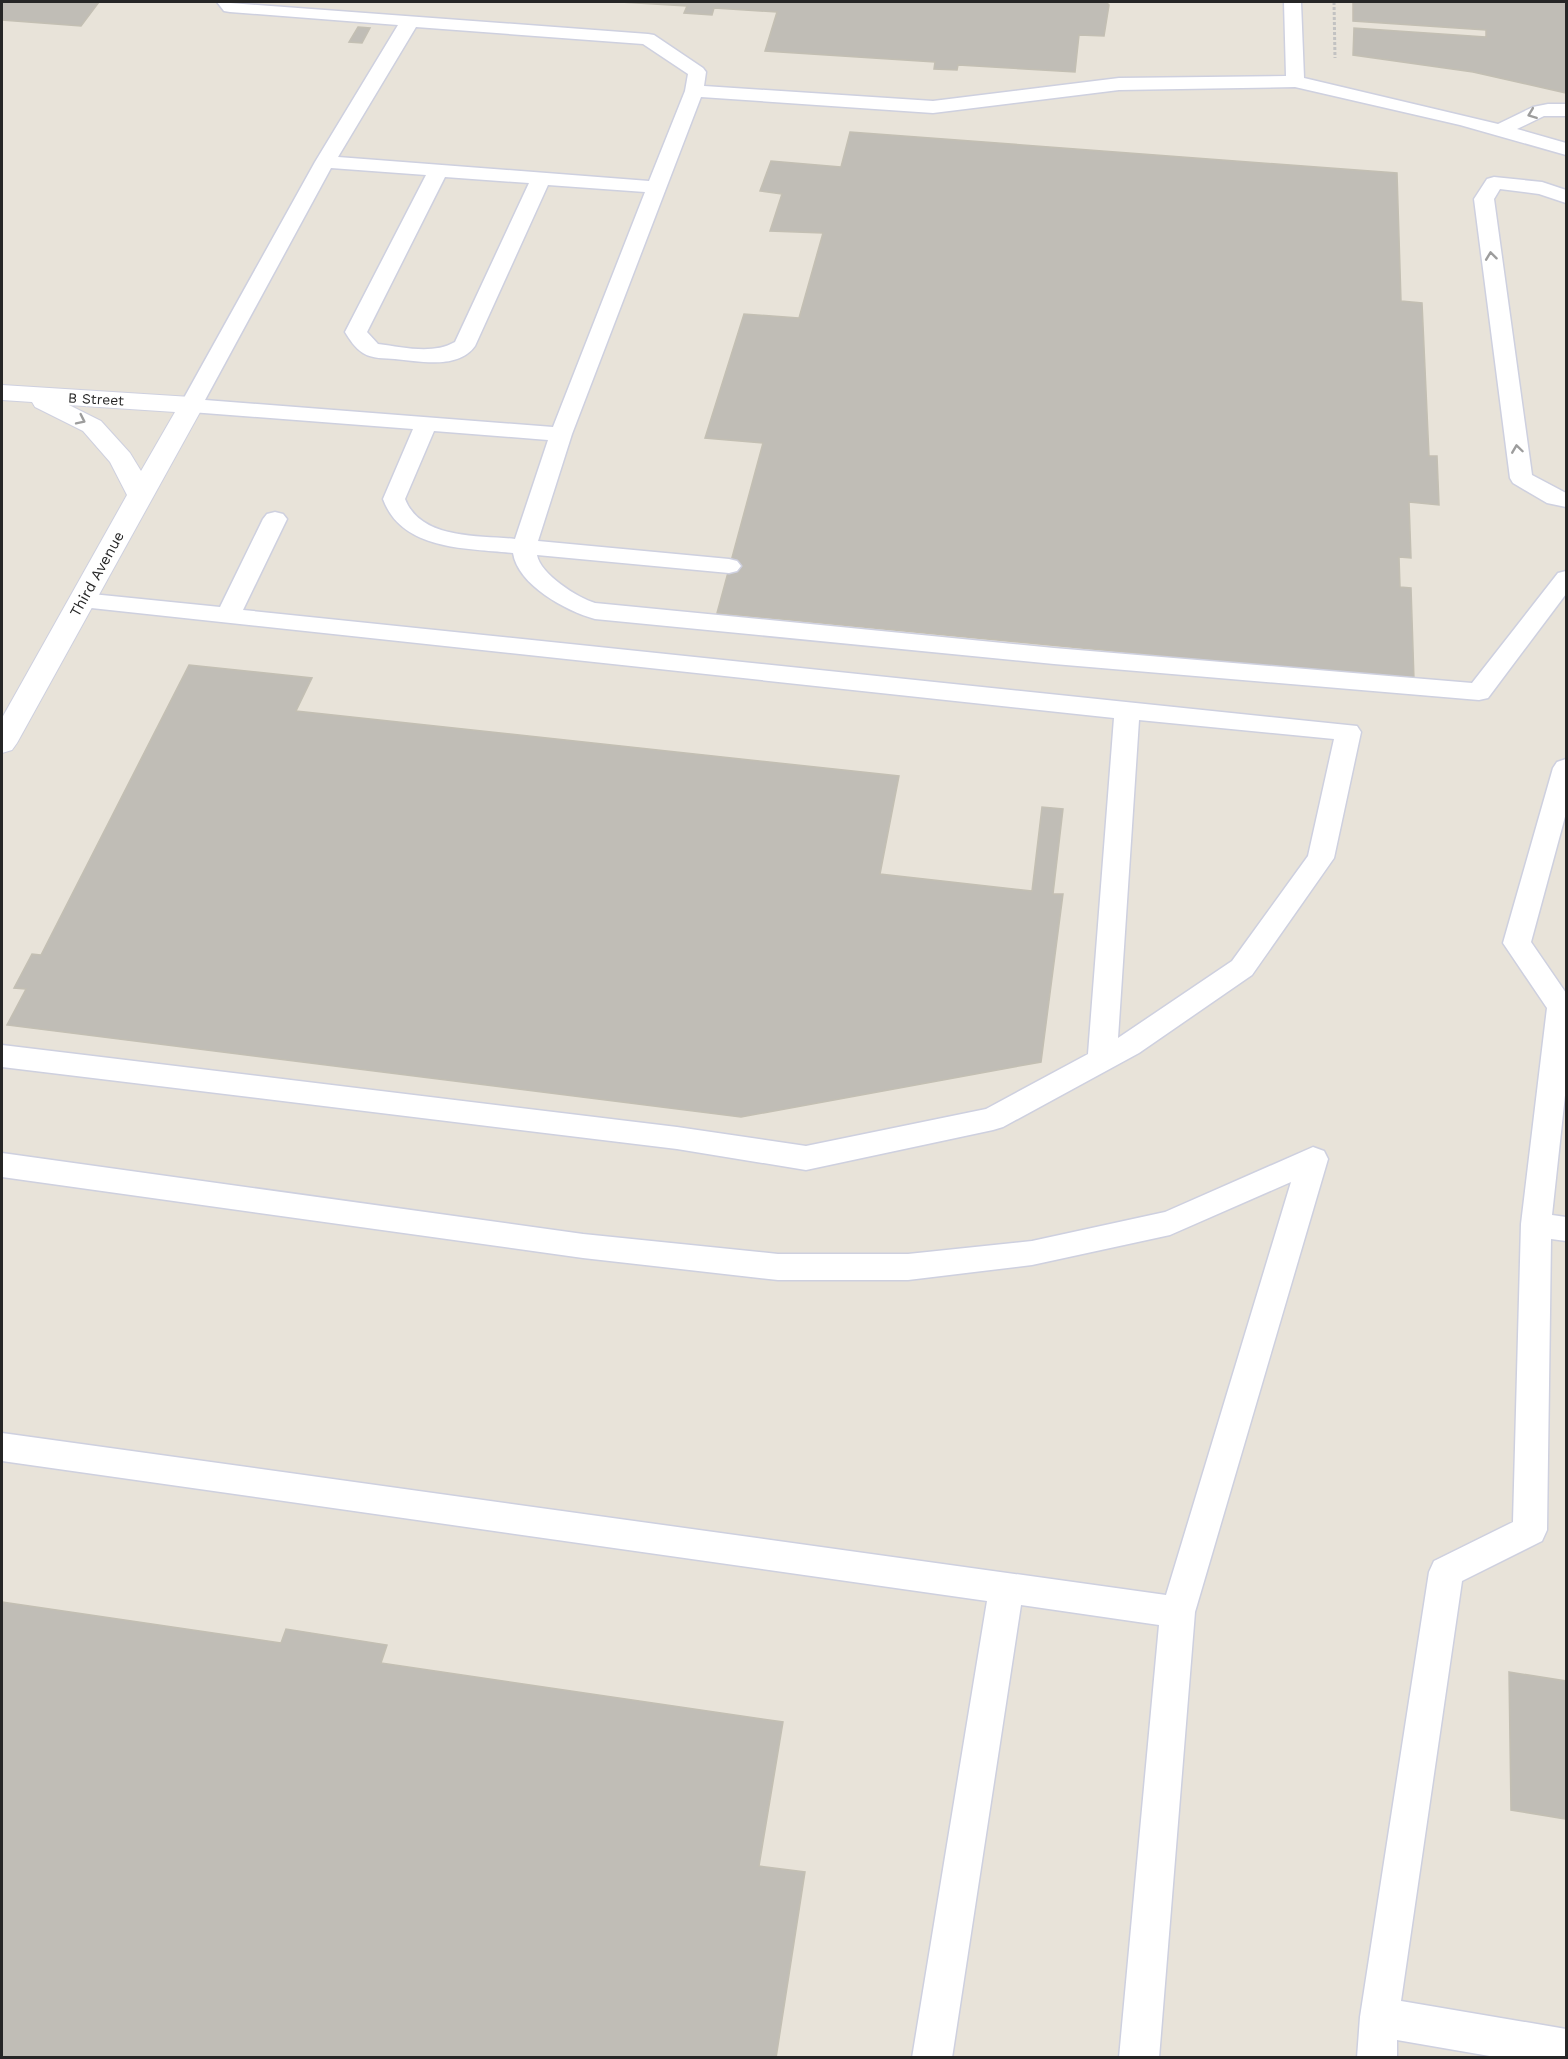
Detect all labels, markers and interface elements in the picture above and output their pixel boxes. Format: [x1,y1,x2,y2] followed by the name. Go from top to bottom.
[1527,107,1538,120] one-way arrow
[1485,252,1497,261] one-way arrow
[68,390,125,408] street label: B Street
[75,413,86,425] one-way arrow
[1512,445,1524,454] one-way arrow
[66,528,128,620] street label: Third Avenue

